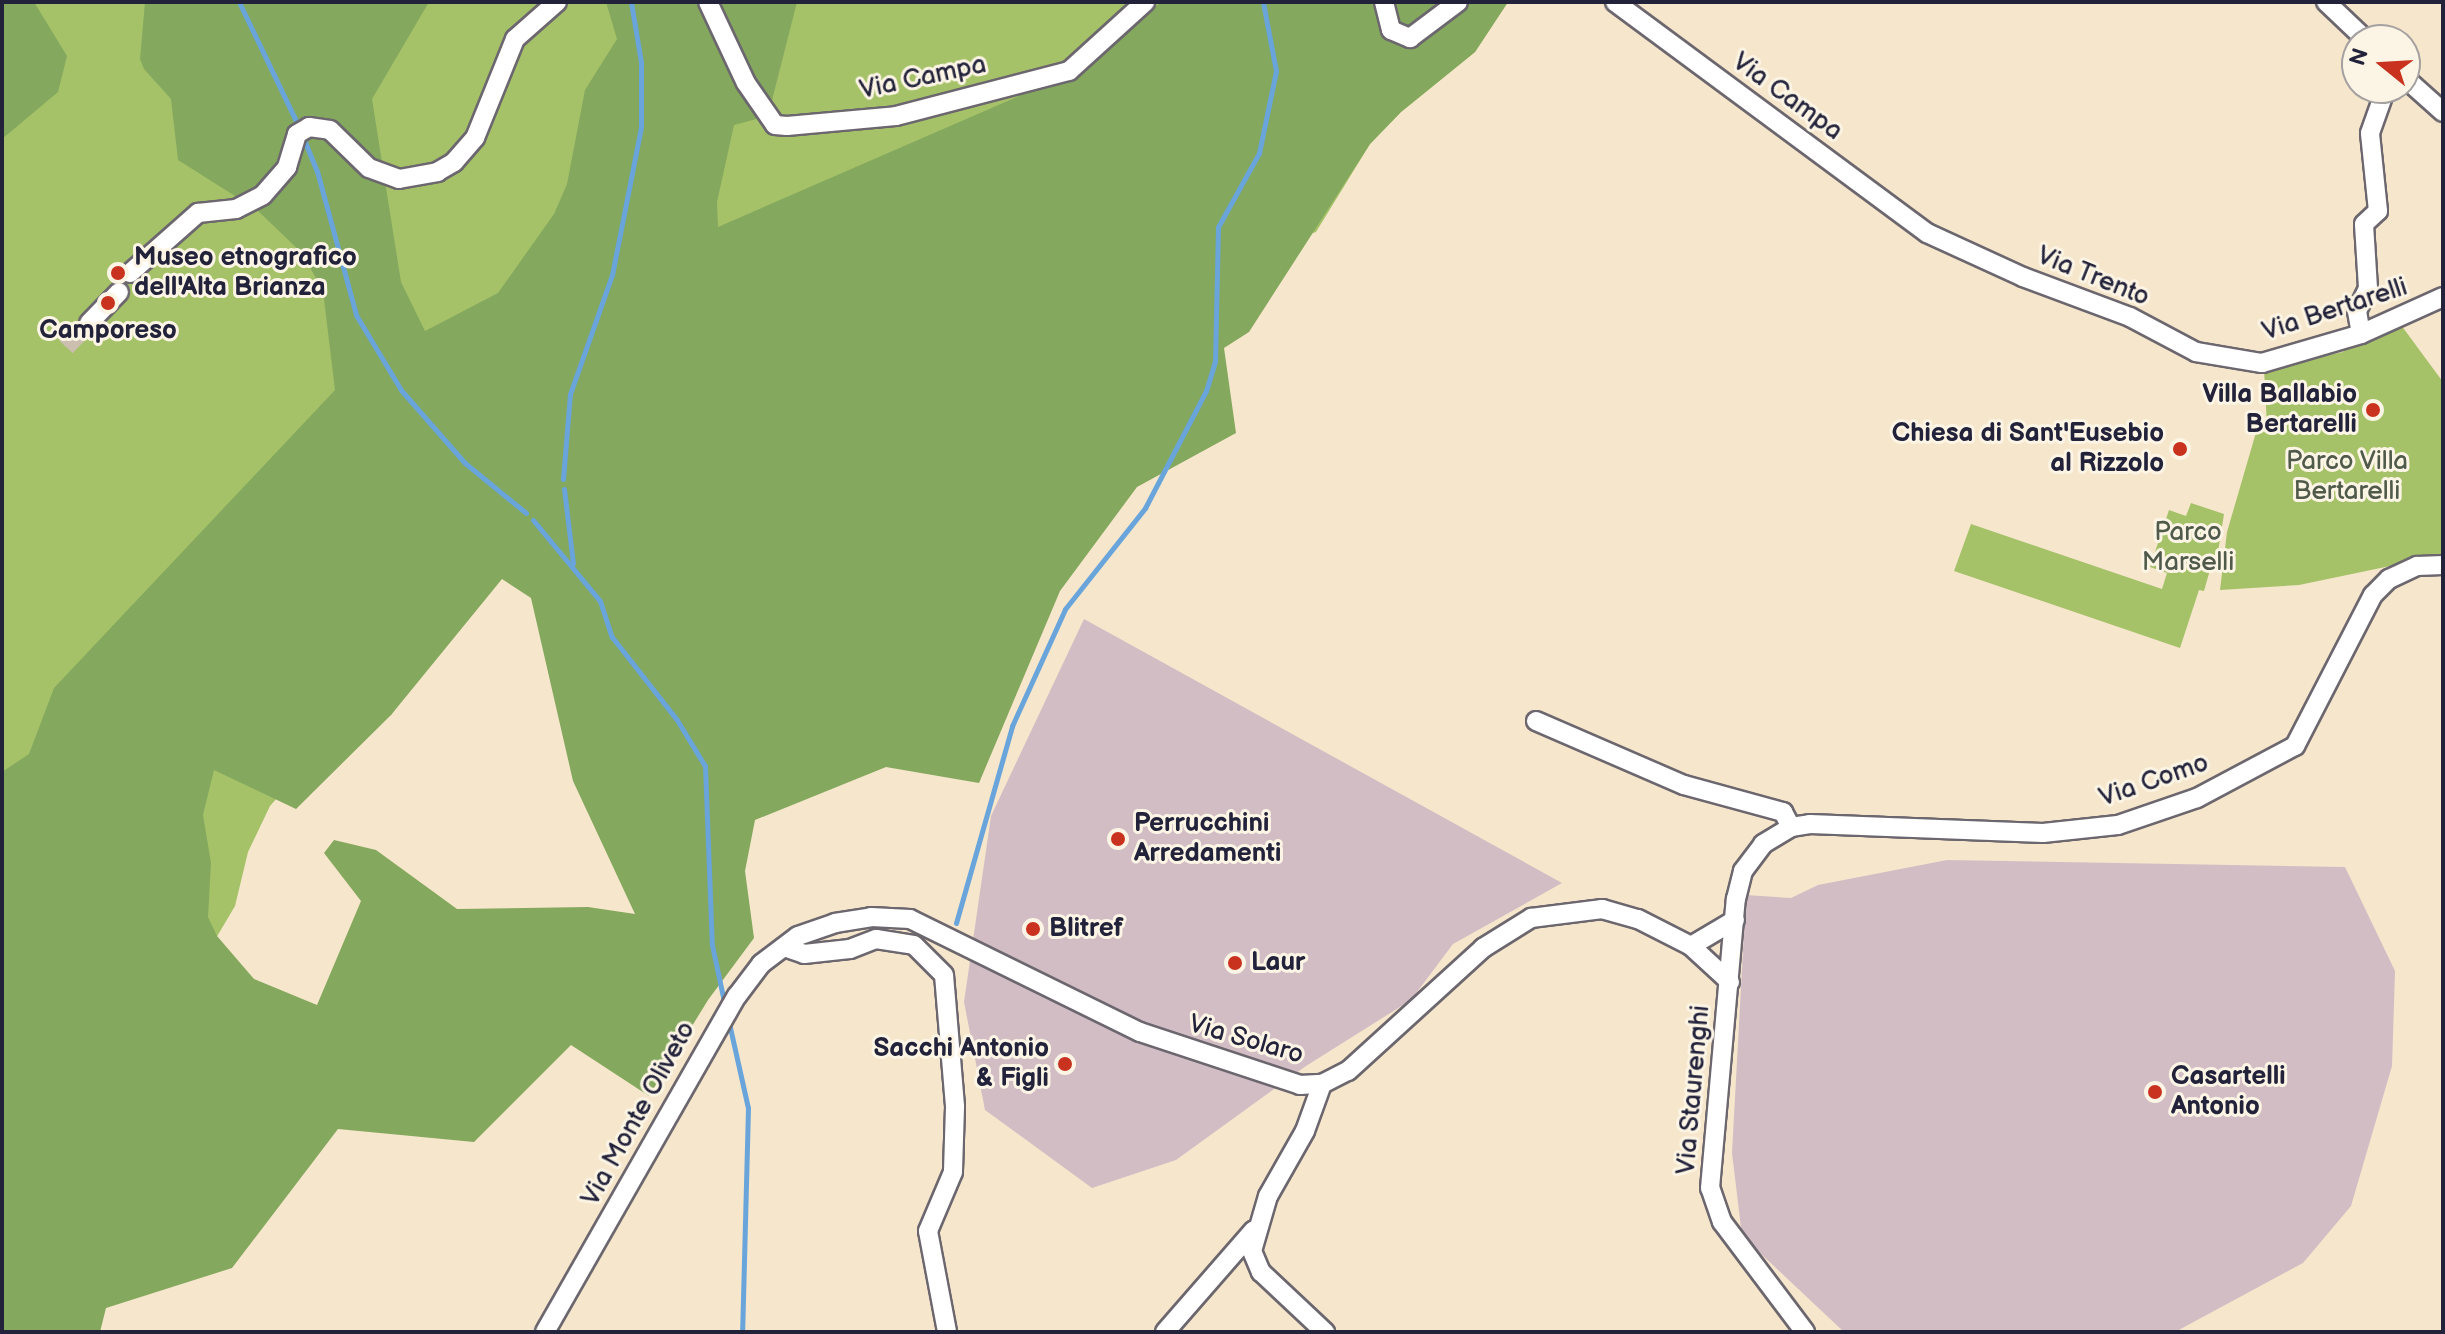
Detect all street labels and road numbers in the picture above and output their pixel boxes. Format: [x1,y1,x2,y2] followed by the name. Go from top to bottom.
[1726,47,1848,147] street label: Via Campa
[857,49,989,107] street label: Via Campa
[2032,240,2154,314] street label: Via Trento
[2259,272,2411,348] street label: Via Bertarelli
[2095,748,2213,814] street label: Via Como
[1671,1004,1717,1176] street label: Via Staurenghi
[1185,1009,1307,1071] street label: Via Solaro
[575,1016,703,1212] street label: Via Monte Oliveto

